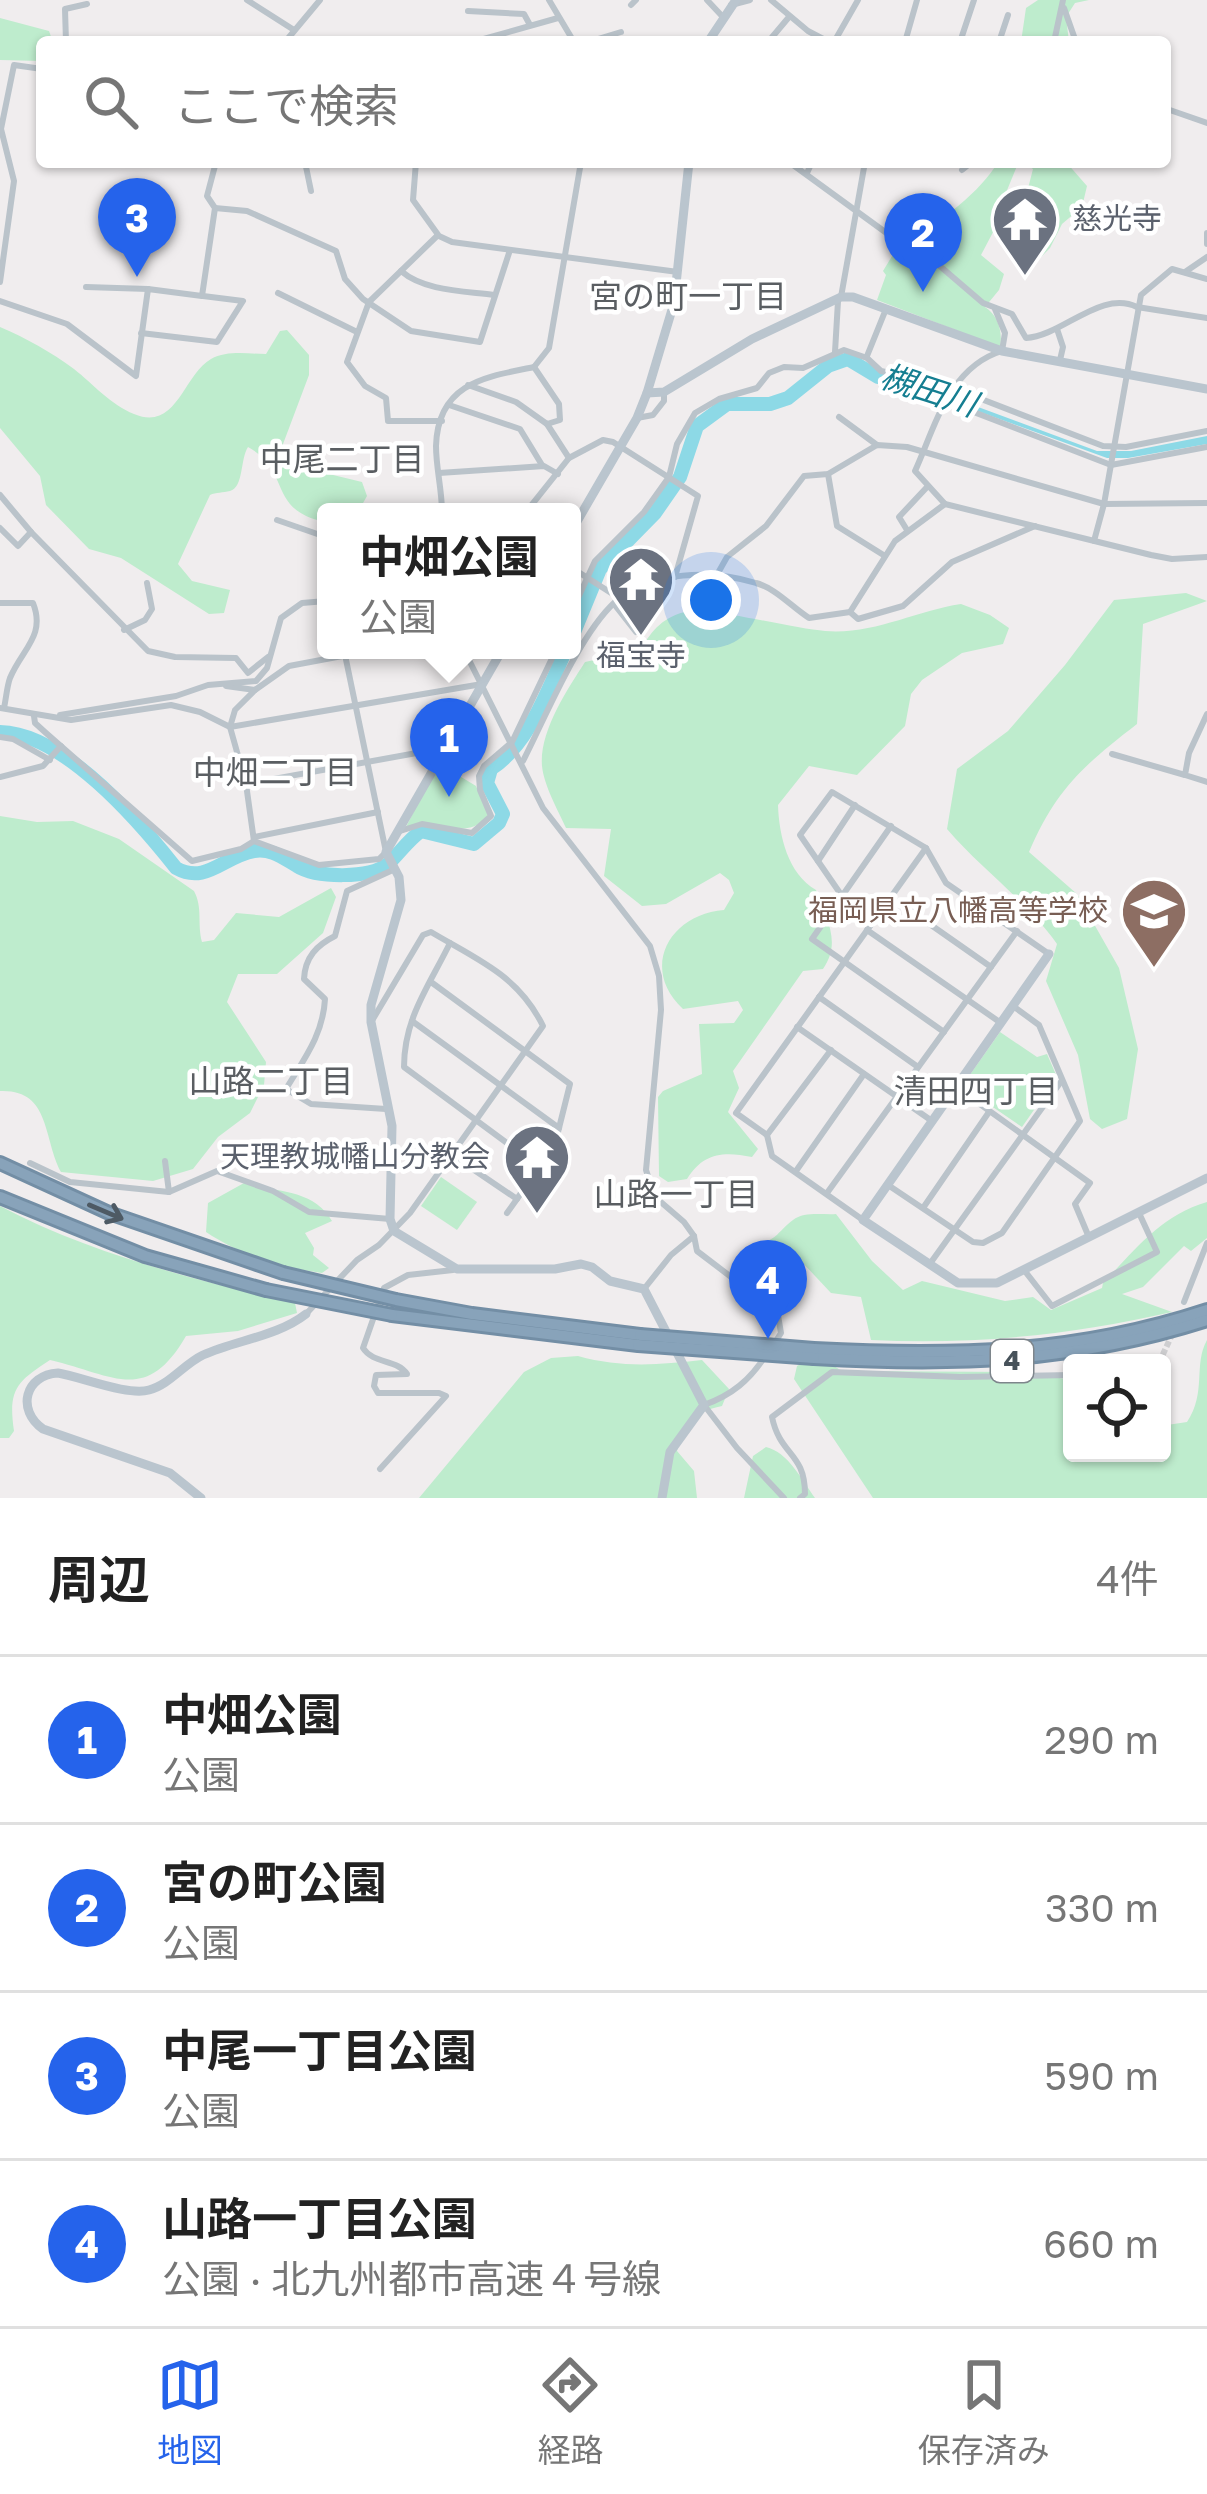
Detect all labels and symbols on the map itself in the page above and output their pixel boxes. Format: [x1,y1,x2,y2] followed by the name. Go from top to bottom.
[98,178,176,277] pin: 3
[990,184,1060,278] temple icon: 慈光寺
[884,193,962,292] pin: 2
[1072,200,1162,236] place label: 慈光寺
[589,276,787,315] district label: 宮の町一丁目
[876,356,985,424] water label: 槻田川
[260,439,425,478] district label: 中尾二丁目
[606,544,676,638] temple icon: 福宝寺
[681,570,741,630] your location
[596,637,686,673] place label: 福宝寺
[410,698,488,797] pin: 1
[193,752,358,791] district label: 中畑二丁目
[1119,876,1189,970] school or university icon: 福岡県立八幡高等学校
[808,892,1108,928] place label: 福岡県立八幡高等学校
[189,1061,354,1100] district label: 山路二丁目
[894,1071,1059,1110] district label: 清田四丁目
[502,1122,572,1216] temple icon: 天理教城幡山分教会
[220,1138,490,1174] place label: 天理教城幡山分教会
[594,1174,759,1213] district label: 山路一丁目
[87,1203,124,1224] one-way arrow
[729,1240,807,1339] pin: 4
[991,1340,1033,1382] road number: 4

